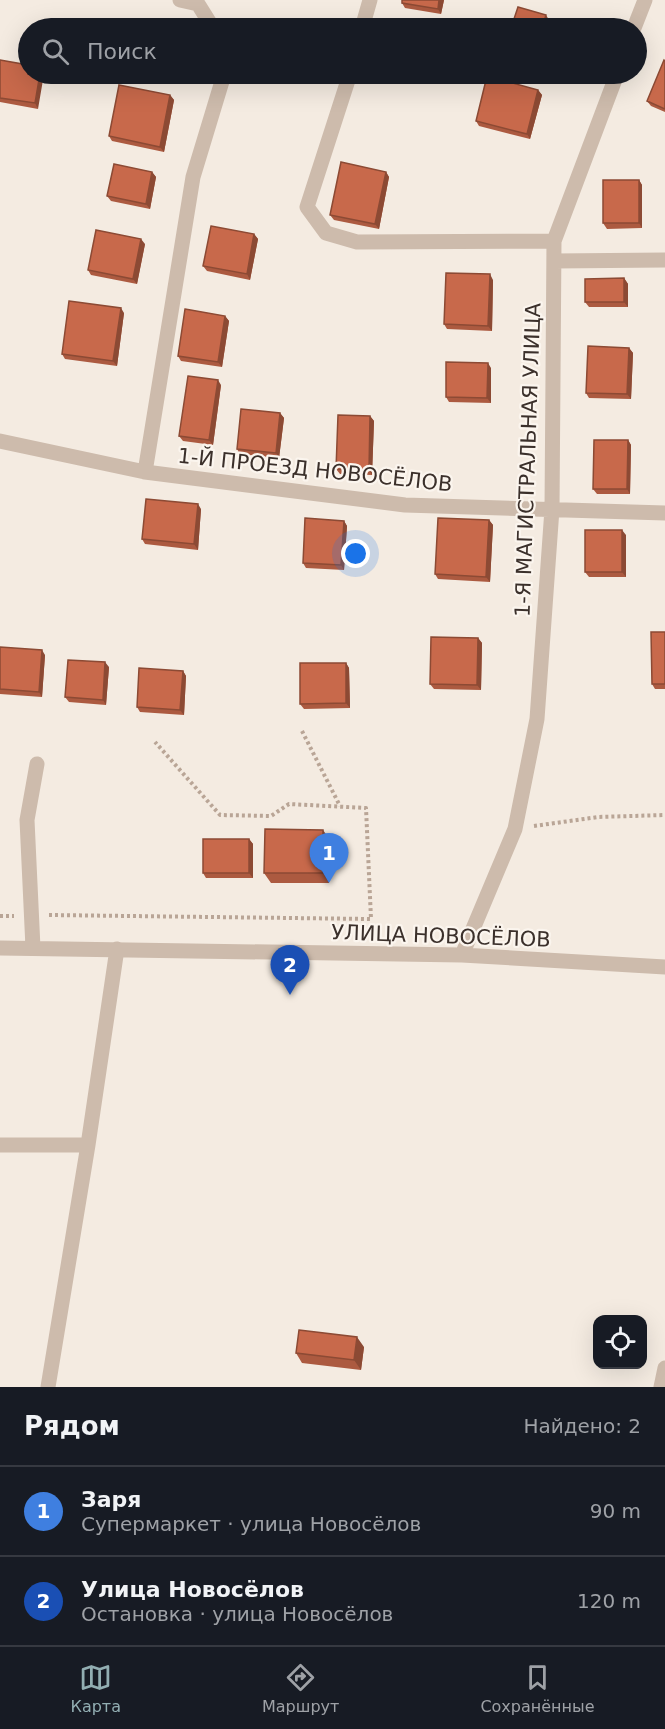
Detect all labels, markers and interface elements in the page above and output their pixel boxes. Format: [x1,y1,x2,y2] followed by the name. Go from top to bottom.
[18,18,647,84] search box
[39,35,72,68] icon: search
[87,39,157,64] text: Поиск
[511,302,545,617] street label: 1-Я МАГИСТРАЛЬНАЯ УЛИЦА
[176,443,454,496] street label: 1-Й ПРОЕЗД НОВОСЁЛОВ
[341,539,370,568] your location
[310,834,348,883] pin: 1
[331,919,551,952] street label: УЛИЦА НОВОСЁЛОВ
[270,946,310,995] pin: 2
[593,1315,647,1369] map controls
[593,1315,647,1369] button: locate
[24,1411,120,1441] text: Рядом
[523,1414,641,1438] text: Найдено: 2
[81,1487,141,1512] text: Заря
[37,1499,50,1523] text: 1
[590,1499,641,1523] text: 90 m
[81,1512,421,1536] text: Супермаркет · улица Новосёлов
[81,1577,304,1602] text: Улица Новосёлов
[37,1589,50,1613] text: 2
[577,1589,641,1613] text: 120 m
[81,1602,393,1626] text: Остановка · улица Новосёлов
[71,1661,121,1716] tab: Карта
[262,1661,339,1716] tab: Маршрут
[480,1661,594,1716] tab: Сохранённые

